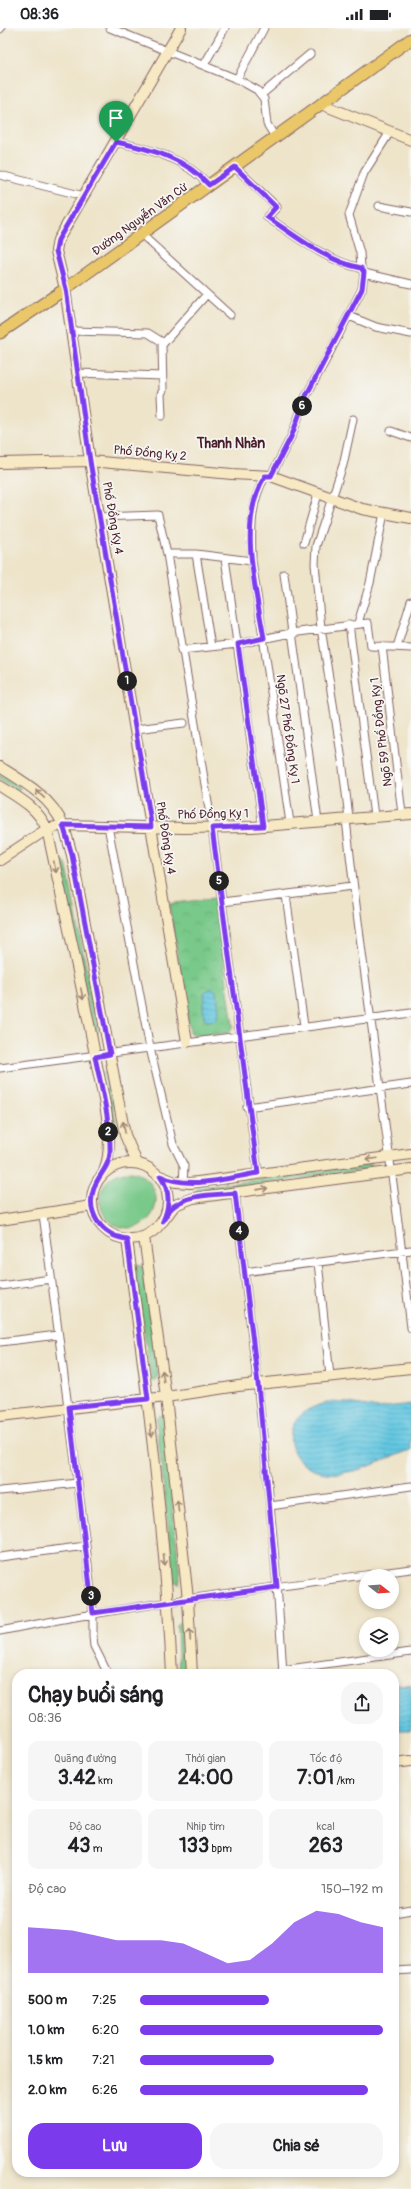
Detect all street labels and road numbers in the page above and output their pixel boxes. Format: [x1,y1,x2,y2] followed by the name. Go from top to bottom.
[89,179,191,259] street label: Đường Nguyễn Văn Cừ
[113,442,187,464] street label: Phố Đồng Kỵ 2
[99,480,127,556] street label: Phố Đồng Kỵ 4
[272,673,304,785] street label: Ngõ 27 Phố Đồng Kỵ 1
[366,677,396,787] street label: Ngõ 59 Phố Đồng Kỵ 1
[152,800,180,876] street label: Phố Đồng Kỵ 4
[177,805,249,823] street label: Phố Đồng Kỵ 1

